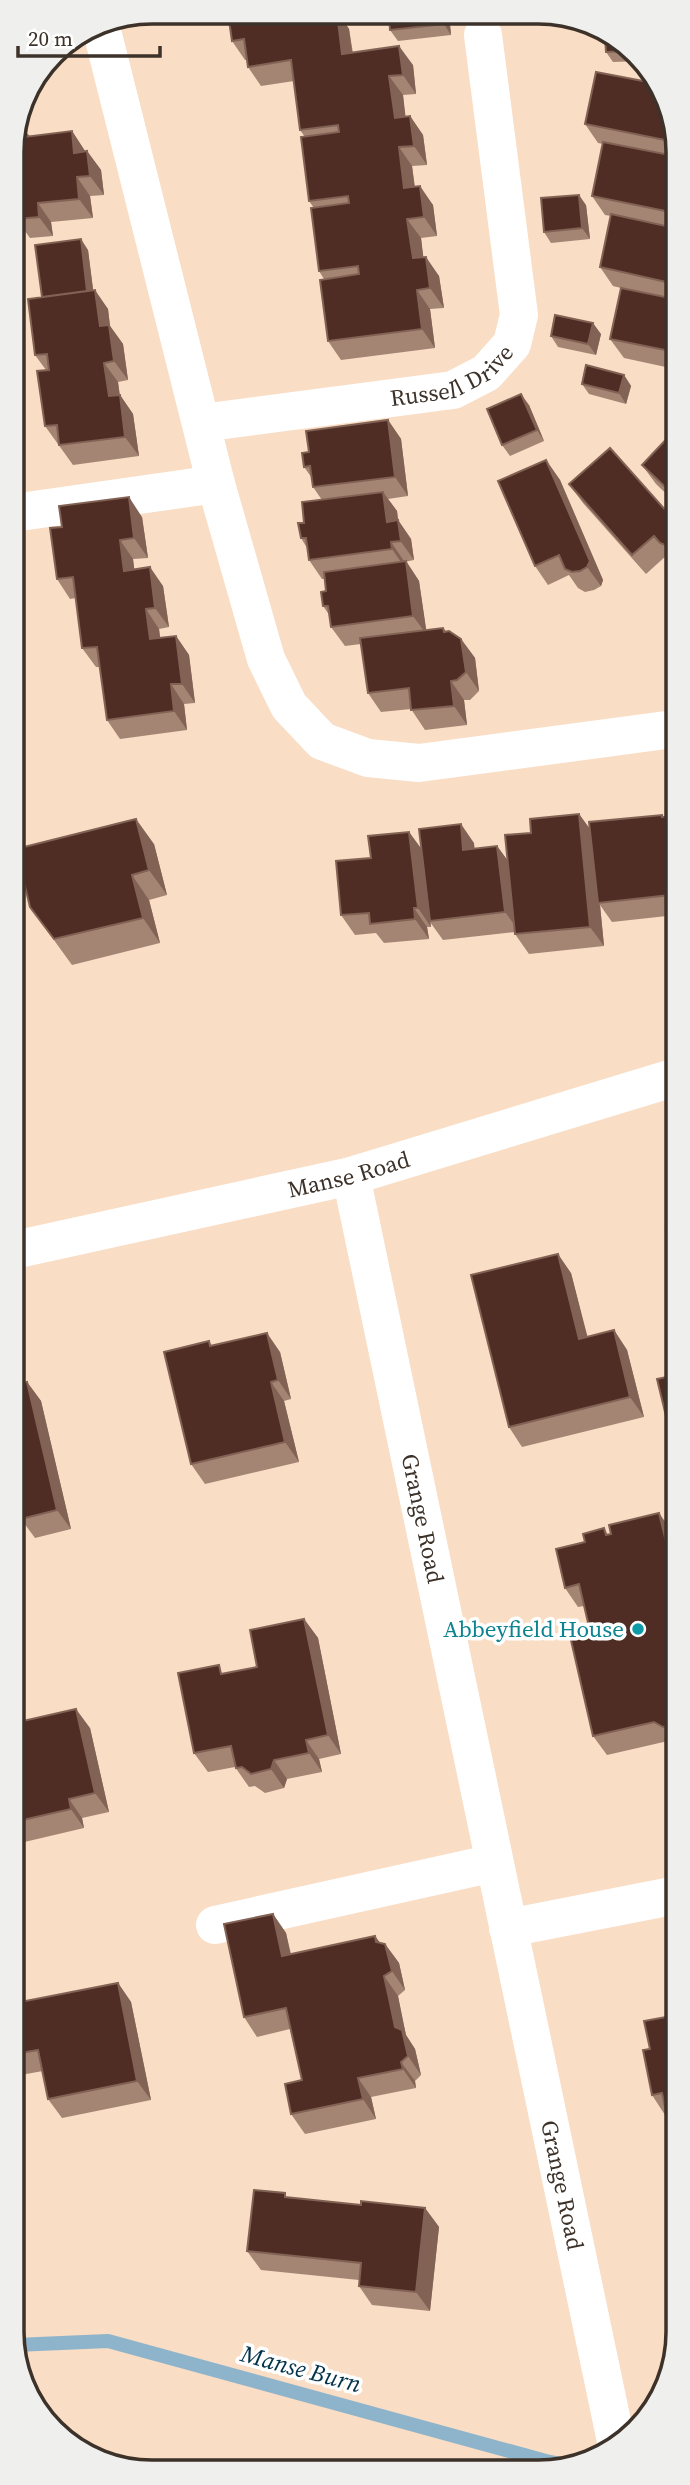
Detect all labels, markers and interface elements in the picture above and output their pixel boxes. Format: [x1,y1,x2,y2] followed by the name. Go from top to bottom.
[18,14,159,58] scale bar
[28,24,73,53] text: 20 m
[388,337,520,414] street label: Russell Drive
[285,1143,414,1205] street label: Manse Road
[394,1451,452,1586] street label: Grange Road
[443,1613,624,1645] place label: Abbeyfield House
[630,1621,646,1637] marker: Abbeyfield House
[533,2117,592,2253] street label: Grange Road
[237,2336,365,2400] water label: Manse Burn

